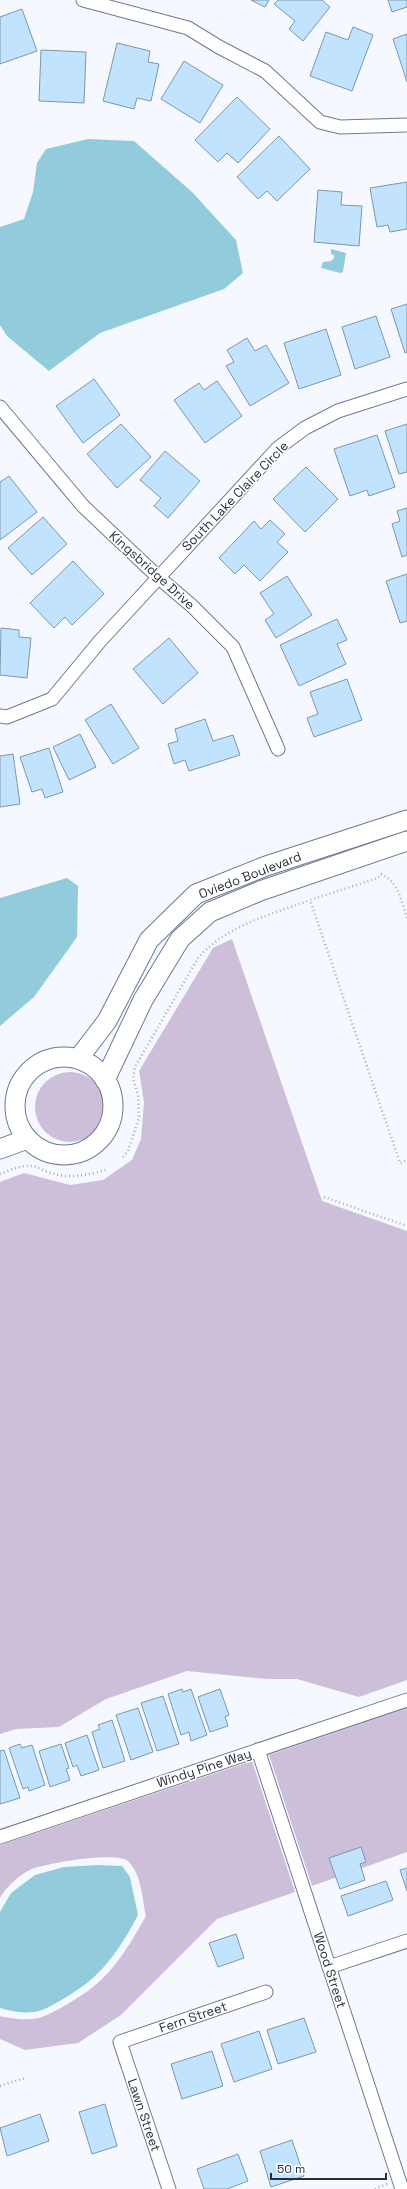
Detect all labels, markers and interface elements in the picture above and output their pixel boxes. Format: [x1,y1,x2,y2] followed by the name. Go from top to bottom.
[178,437,292,555] street label: South Lake Claire Circle
[106,527,198,613] street label: Kingsbridge Drive
[196,848,304,902] street label: Oviedo Boulevard
[154,1745,254,1791] street label: Windy Pine Way
[310,1930,350,2010] street label: Wood Street
[157,1997,229,2037] street label: Fern Street
[124,2076,164,2154] street label: Lawn Street
[271,2155,386,2181] scale bar
[277,2161,305,2177] text: 50 m

